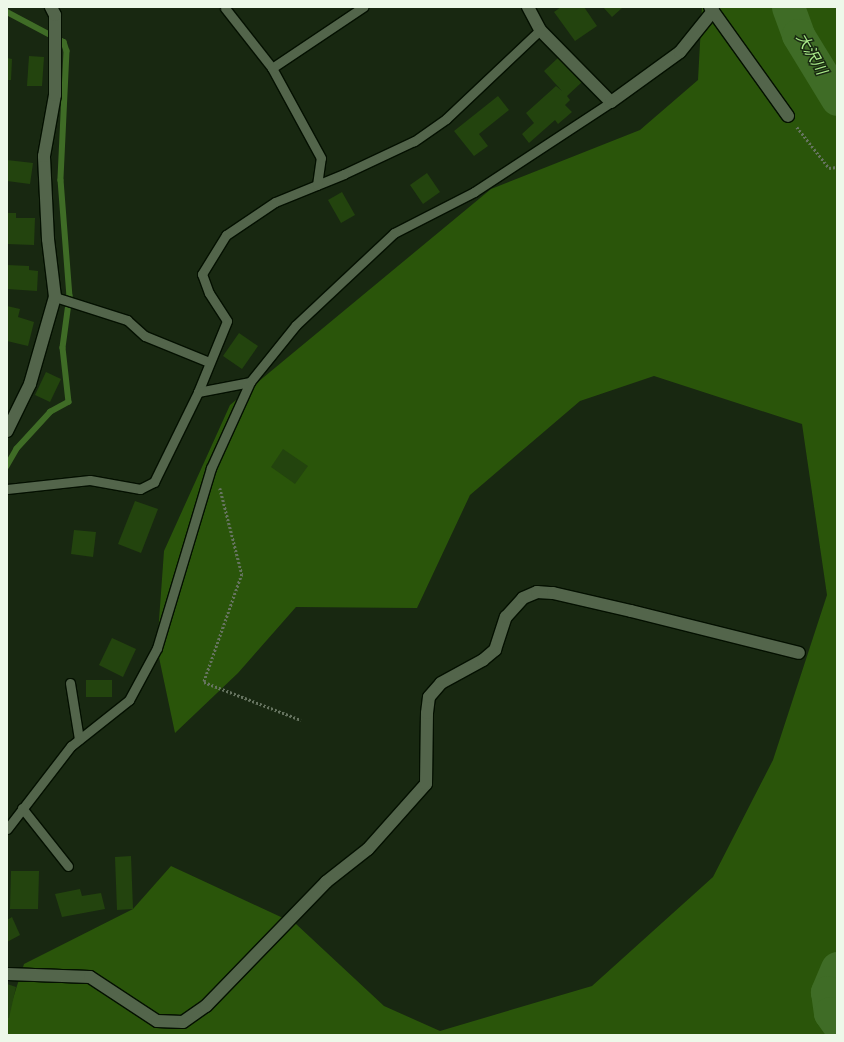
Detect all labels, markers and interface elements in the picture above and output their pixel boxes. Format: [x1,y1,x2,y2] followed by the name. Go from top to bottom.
[792,30,830,78] water label: 大沢川

